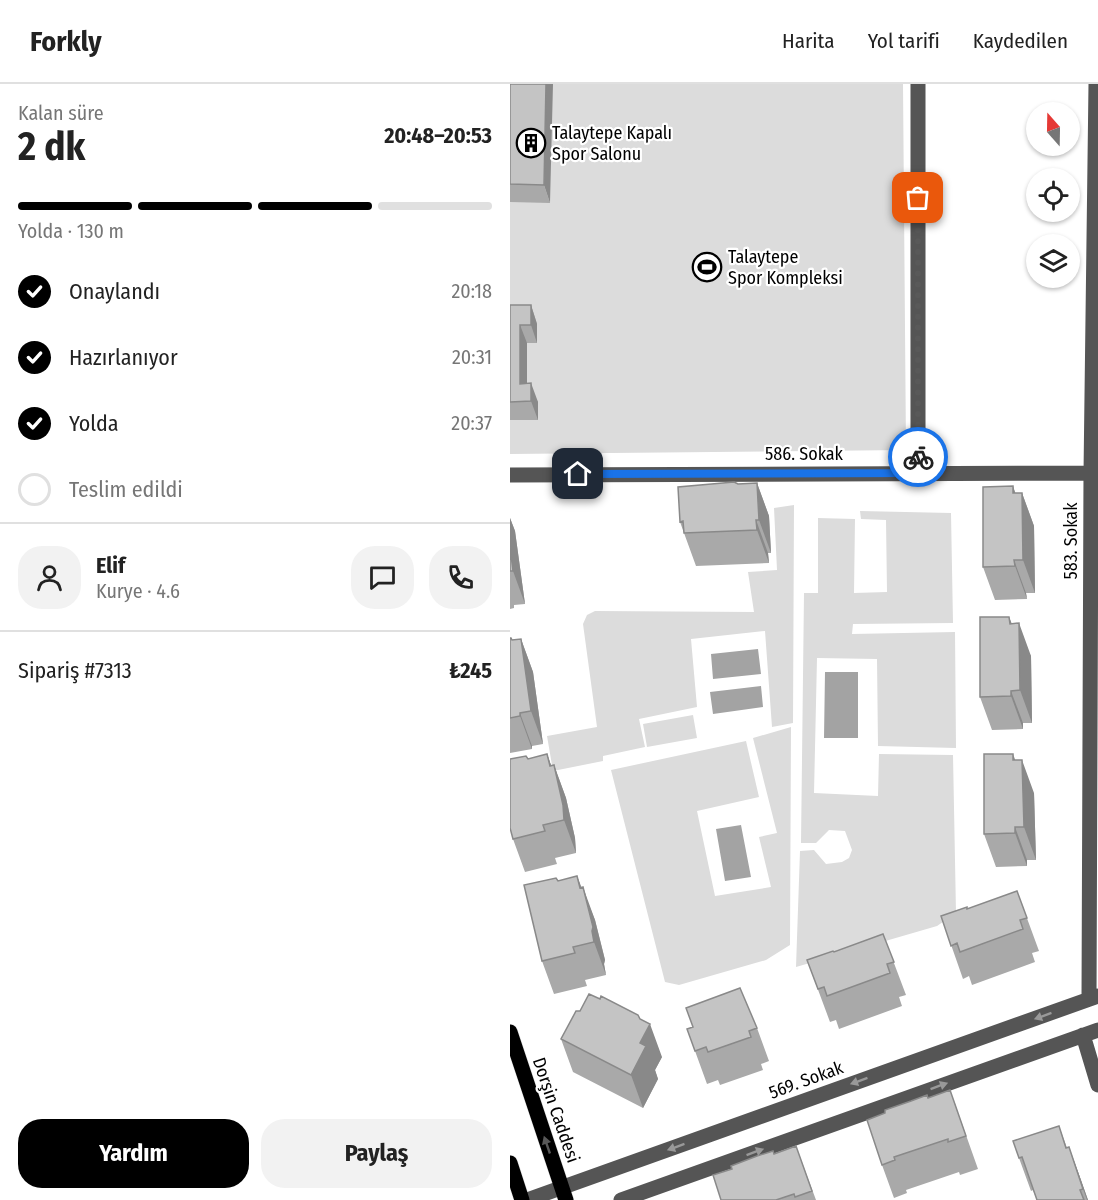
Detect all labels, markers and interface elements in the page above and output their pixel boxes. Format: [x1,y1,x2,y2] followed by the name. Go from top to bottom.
[30,25,102,58] text: Forkly
[782,28,835,54] text: Harita
[868,28,940,54] text: Yol tarifi
[973,28,1068,54] text: Kaydedilen
[18,101,104,125] text: Kalan süre
[1026,102,1080,156] north arrow
[1026,102,1080,288] map controls
[384,122,492,149] text: 20:48–20:53
[552,122,672,165] place label: Talaytepe Kapalı Spor Salonu
[18,124,85,170] text: 2 dk
[515,127,547,159] building icon: Talaytepe Kapalı Spor Salonu
[1026,168,1080,222] button: locate
[892,172,943,223] pin
[901,181,934,214] icon: bag
[18,219,124,243] text: Yolda · 130 m
[1026,234,1080,288] button: layers
[728,246,843,289] place label: Talaytepe Spor Kompleksi
[691,251,723,283] sports icon: Talaytepe Spor Kompleksi
[18,275,51,308] icon: check
[69,278,160,305] text: Onaylandı
[452,279,492,303] text: 20:18
[18,341,51,374] icon: check
[69,344,178,371] text: Hazırlanıyor
[452,345,492,369] text: 20:31
[18,407,51,440] icon: check
[69,410,119,437] text: Yolda
[451,411,492,435] text: 20:37
[888,427,948,487] courier
[902,441,935,474] icon: bike
[765,443,844,465] street label: 586. Sokak
[552,448,603,499] pin
[561,457,594,490] icon: home
[69,476,183,503] text: Teslim edildi
[1060,502,1082,580] street label: 583. Sokak
[18,546,81,609] button: person
[351,546,414,609] button: chat
[429,546,492,609] button: phone
[96,552,125,579] text: Elif
[96,579,180,603] text: Kurye · 4.6
[18,657,132,684] text: Sipariş #7313
[449,657,492,684] text: ₺245
[1034,1011,1052,1021] one-way arrow
[528,1054,584,1166] street label: Dorşin Caddesi
[766,1056,847,1104] street label: 569. Sokak
[850,1077,868,1087] one-way arrow
[930,1081,948,1091] one-way arrow
[18,1119,249,1188] button: Yardım
[261,1119,492,1188] button: Paylaş
[542,1136,552,1154] one-way arrow
[667,1143,685,1153] one-way arrow
[746,1147,764,1157] one-way arrow

